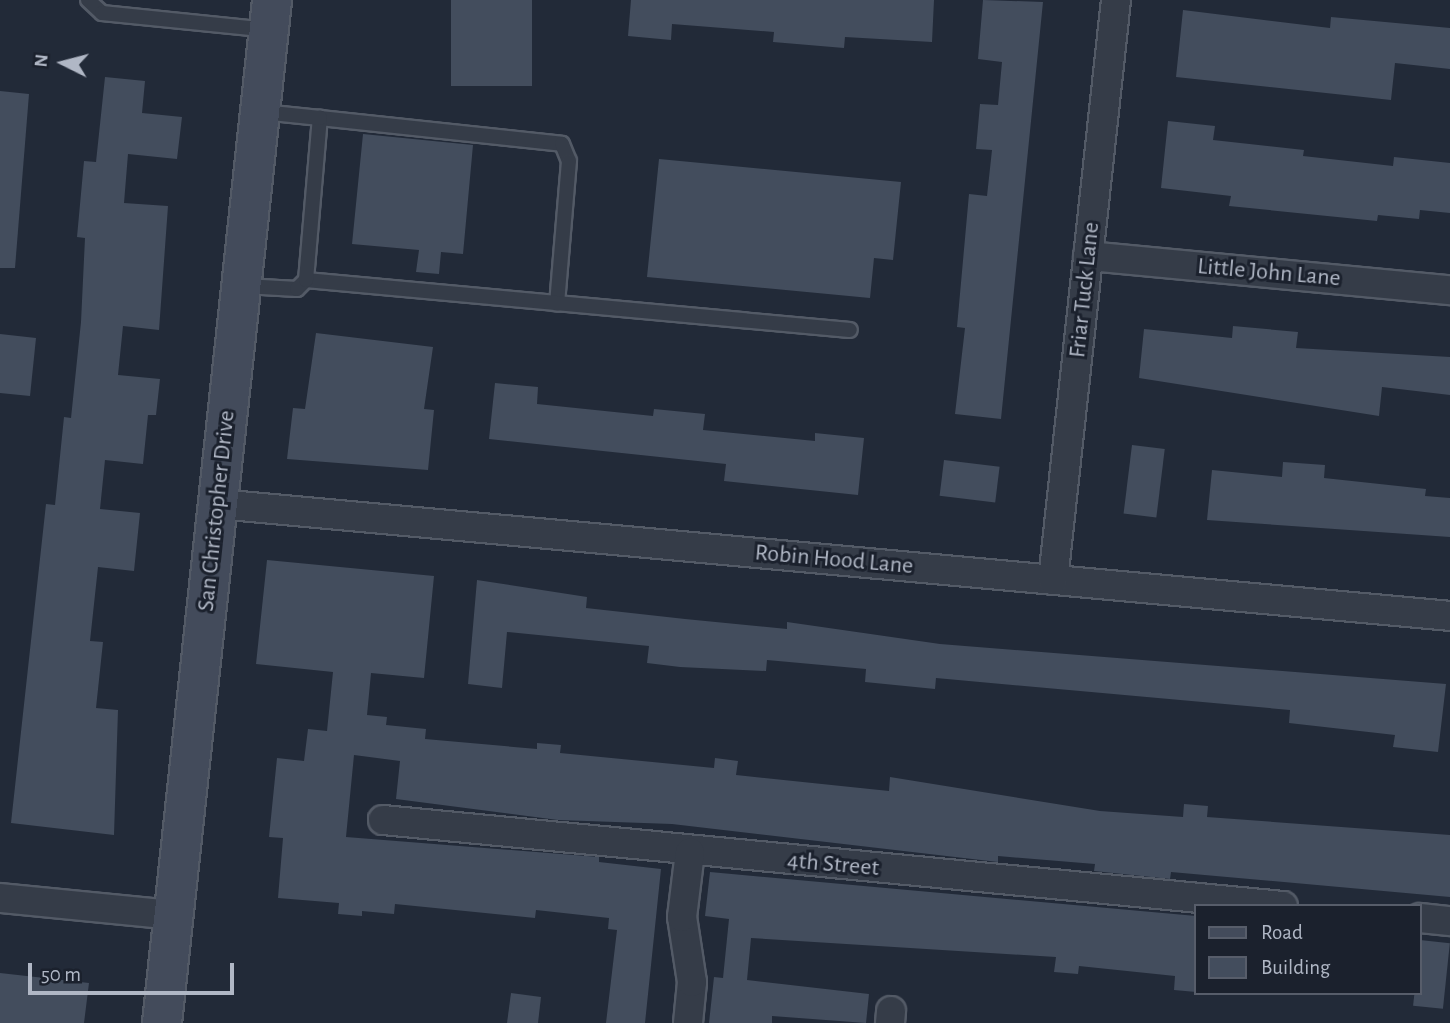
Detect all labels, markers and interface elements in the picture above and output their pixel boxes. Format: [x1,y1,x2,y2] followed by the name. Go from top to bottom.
[28,28,98,98] north arrow
[31,53,52,68] text: N
[1064,221,1106,359] street label: Friar Tuck Lane
[1196,252,1342,294] street label: Little John Lane
[192,409,242,613] street label: San Christopher Drive
[754,539,914,581] street label: Robin Hood Lane
[786,847,880,883] street label: 4th Street
[1194,904,1422,995] legend
[1261,922,1303,943] text: Road
[32,950,238,994] scale bar
[1261,957,1330,978] text: Building
[41,964,81,985] text: 50 m

